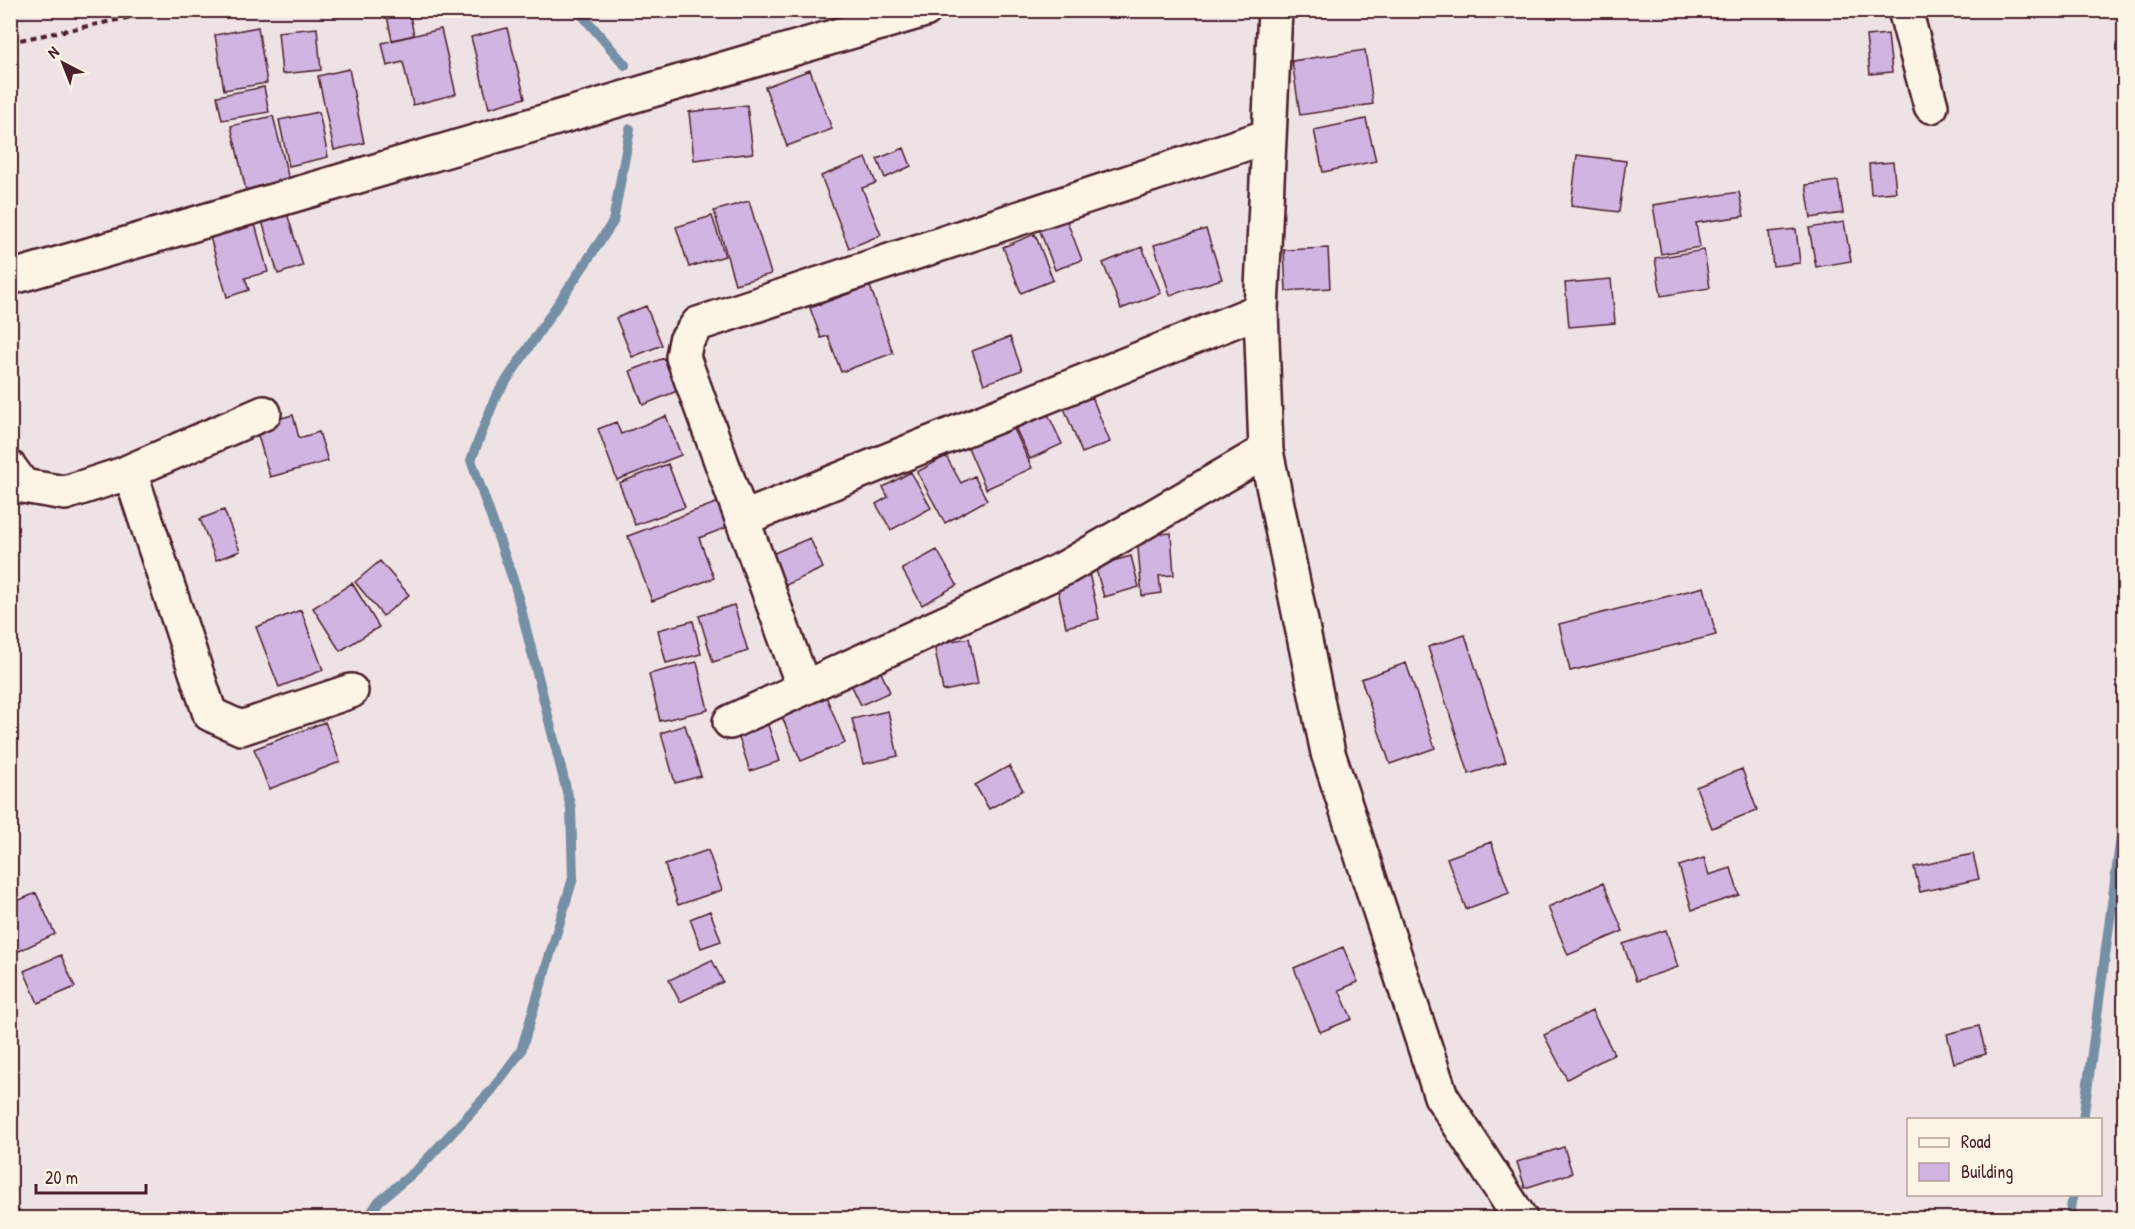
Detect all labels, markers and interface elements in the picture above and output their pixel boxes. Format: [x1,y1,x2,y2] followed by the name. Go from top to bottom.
[33,33,93,93] north arrow
[42,41,64,63] text: N
[1907,1118,2102,1196] legend
[1961,1129,1991,1154] text: Road
[36,1157,146,1195] scale bar
[1961,1159,2013,1184] text: Building
[45,1165,78,1190] text: 20 m

